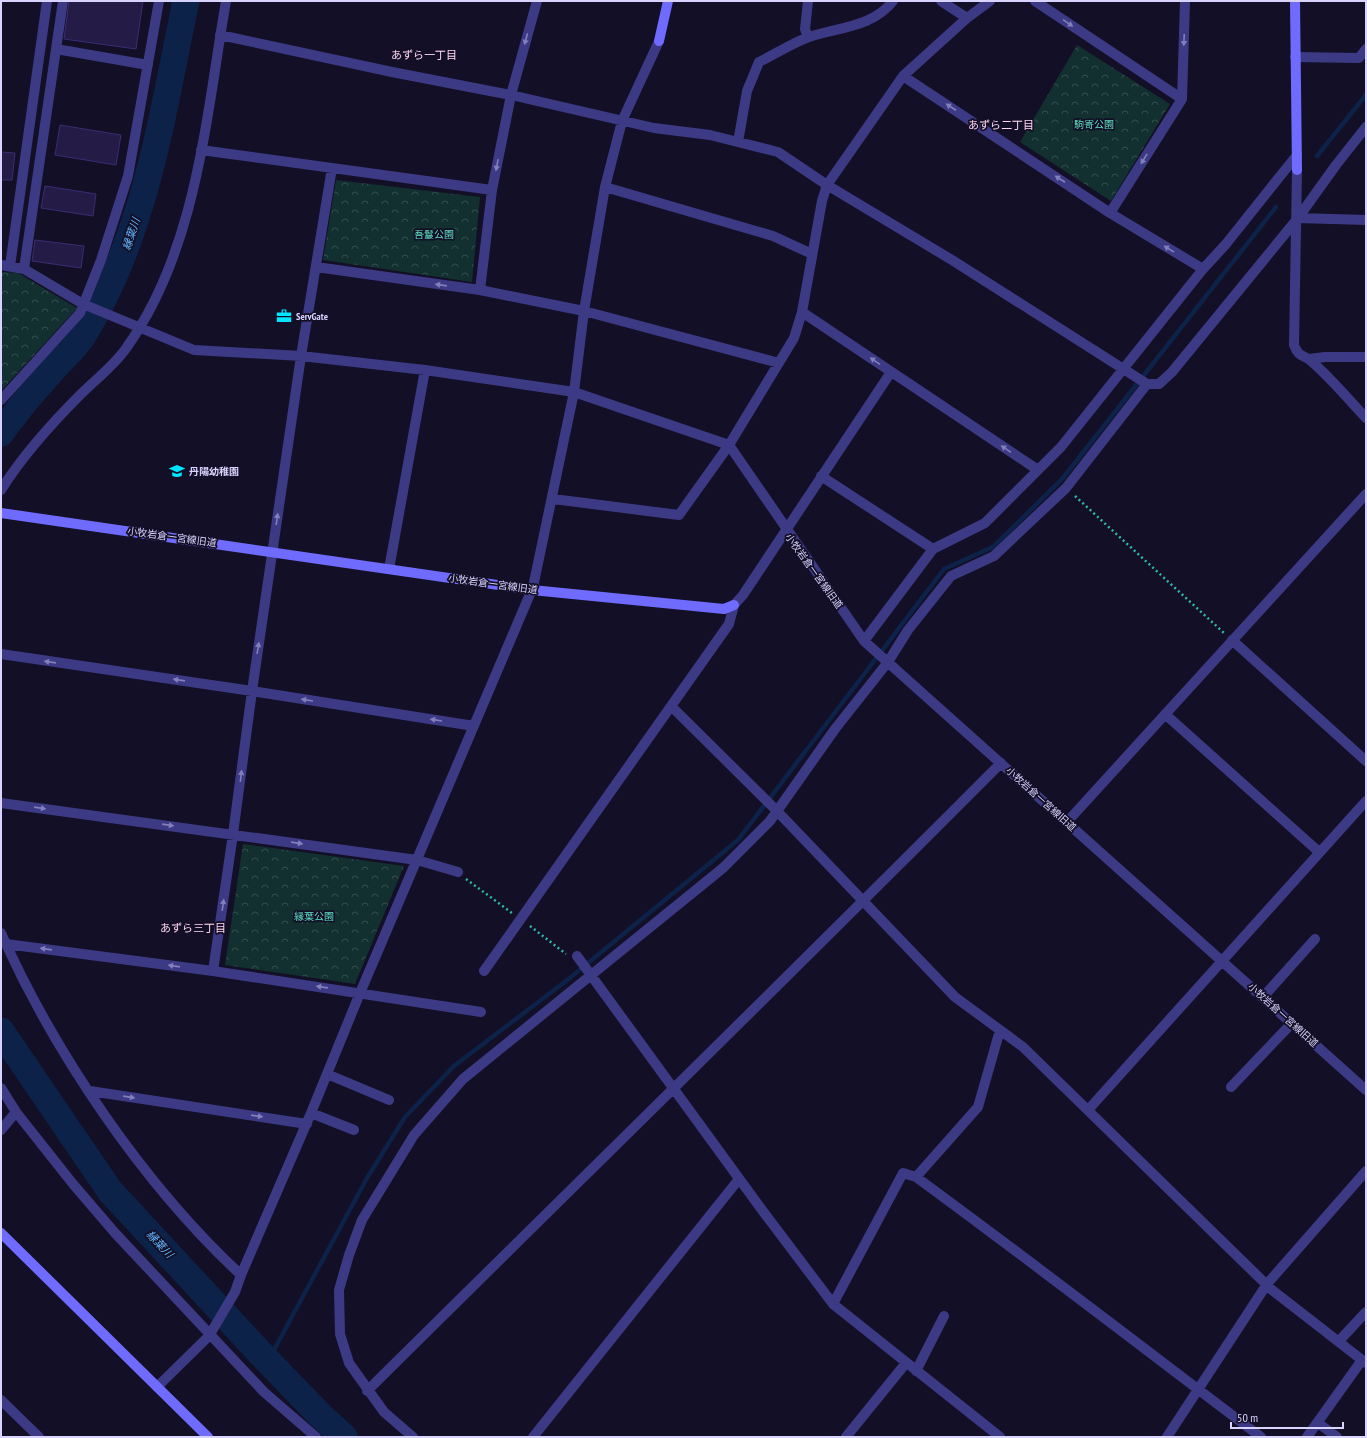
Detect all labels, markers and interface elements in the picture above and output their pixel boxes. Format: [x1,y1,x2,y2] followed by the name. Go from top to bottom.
[1062,19,1074,26] one-way arrow
[523,32,529,45] one-way arrow
[1181,34,1187,47] one-way arrow
[391,48,457,62] district label: あずら一丁目
[945,104,957,111] one-way arrow
[968,118,1034,132] district label: あずら二丁目
[1074,118,1114,131] park label: 駒寄公園
[1141,153,1148,165] one-way arrow
[494,159,500,171] one-way arrow
[1054,175,1065,183] one-way arrow
[119,215,143,252] water label: 縁葉川
[414,228,454,241] park label: 吾鬘公園
[1163,245,1175,252] one-way arrow
[435,282,447,288] one-way arrow
[275,307,293,325] office icon: ServGate
[296,310,328,323] place label: ServGate
[869,357,880,365] one-way arrow
[1000,445,1012,452] one-way arrow
[168,462,186,480] school or university icon: 丹陽幼稚園
[189,465,239,478] place label: 丹陽幼稚園
[274,513,280,525] one-way arrow
[127,524,217,550] street label: 小牧岩倉一宮線旧道
[782,531,846,611] street label: 小牧岩倉一宮線旧道
[448,571,538,597] street label: 小牧岩倉一宮線旧道
[255,642,261,654] one-way arrow
[44,659,56,665] one-way arrow
[173,677,185,683] one-way arrow
[301,697,313,703] one-way arrow
[429,717,442,723] one-way arrow
[1003,764,1079,834] street label: 小牧岩倉一宮線旧道
[238,770,244,782] one-way arrow
[34,805,46,811] one-way arrow
[162,822,175,828] one-way arrow
[291,840,303,846] one-way arrow
[220,899,226,911] one-way arrow
[294,910,334,923] park label: 縁葉公園
[160,921,226,935] district label: あずら三丁目
[40,946,52,952] one-way arrow
[168,963,181,969] one-way arrow
[1245,980,1321,1050] street label: 小牧岩倉一宮線旧道
[316,984,328,990] one-way arrow
[122,1094,135,1100] one-way arrow
[251,1113,263,1119] one-way arrow
[144,1227,177,1262] water label: 縁葉川
[1231,1404,1343,1430] scale bar
[1237,1410,1258,1425] text: 50 m

